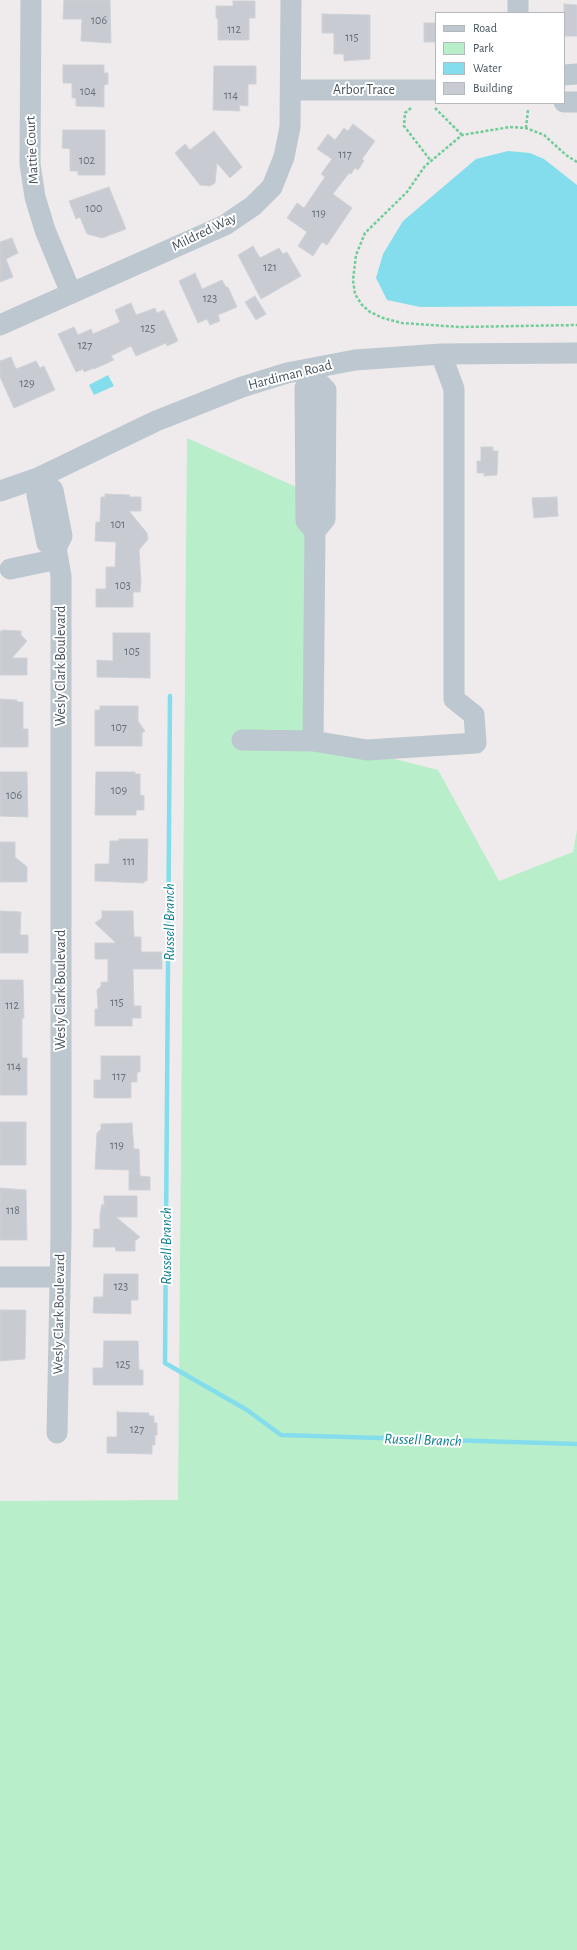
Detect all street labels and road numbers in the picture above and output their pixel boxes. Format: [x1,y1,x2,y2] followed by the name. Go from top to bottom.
[333,82,395,98] street label: Arbor Trace
[22,115,42,185] street label: Mattie Court
[169,209,239,255] street label: Mildred Way
[246,356,334,394] street label: Hardiman Road
[53,606,69,726] street label: Wesly Clark Boulevard
[53,930,69,1050] street label: Wesly Clark Boulevard
[50,1254,68,1374] street label: Wesly Clark Boulevard

